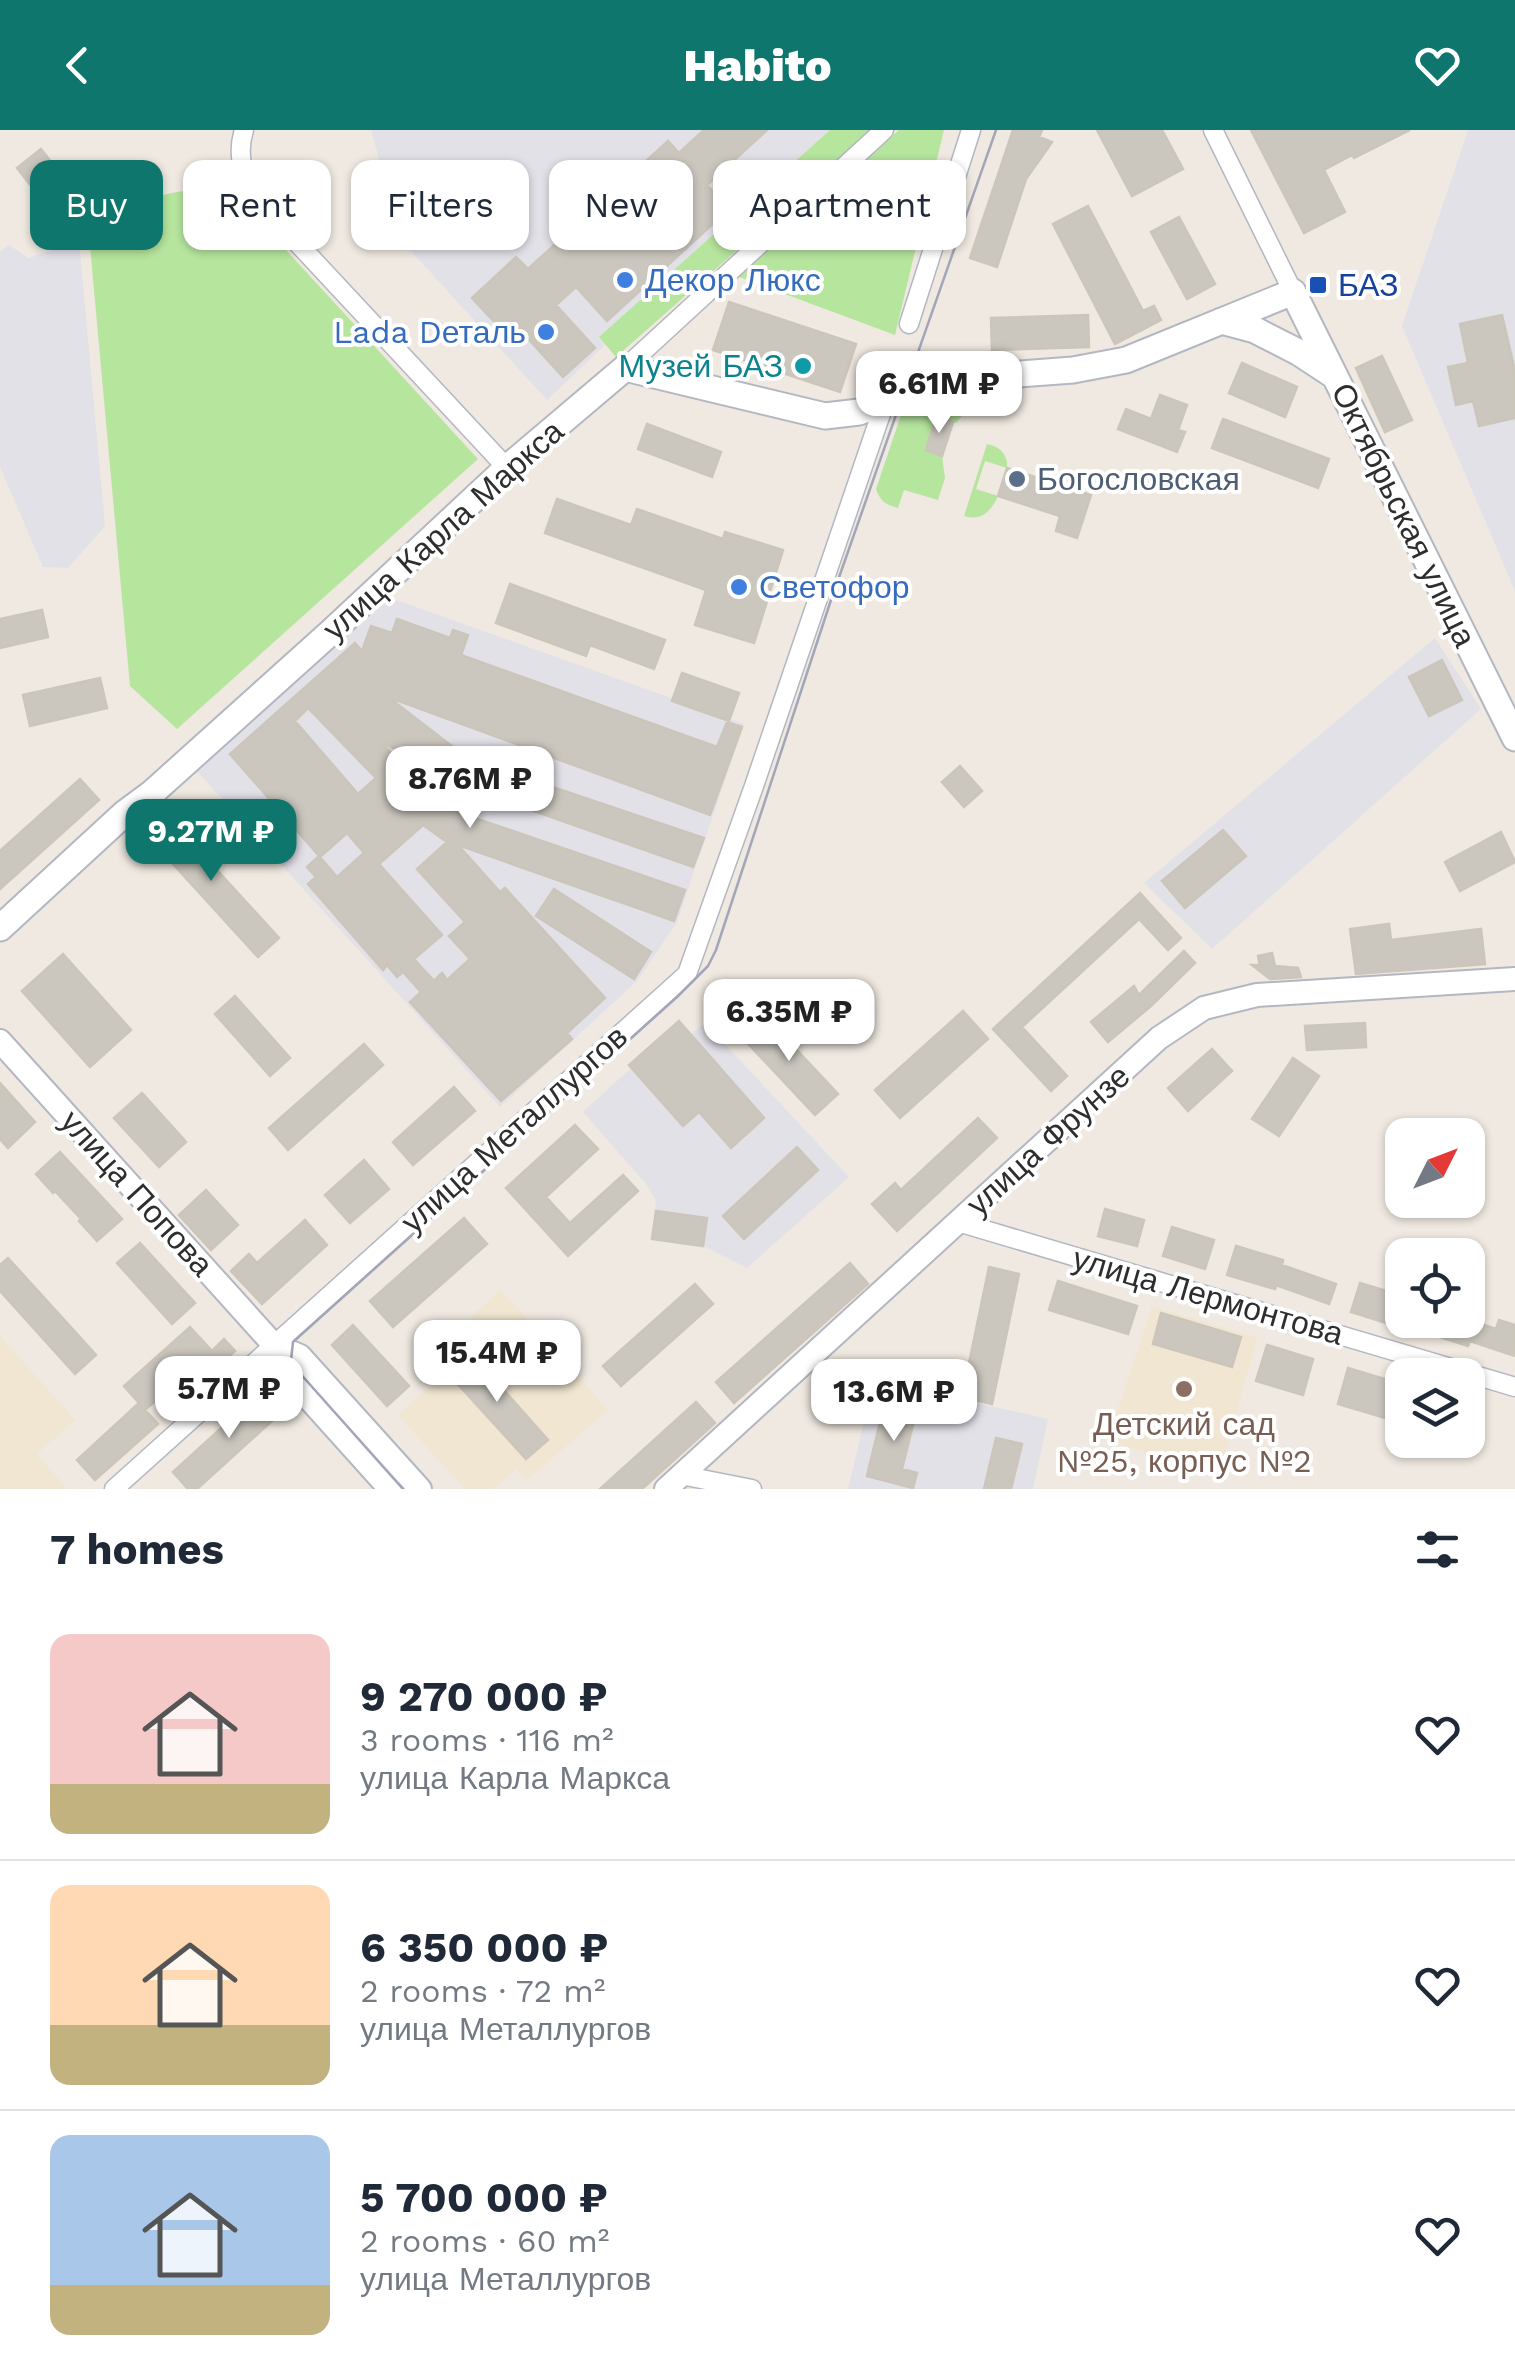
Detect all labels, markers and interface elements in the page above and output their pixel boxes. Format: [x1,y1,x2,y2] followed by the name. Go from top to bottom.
[50,38,105,93] icon: back
[1410,38,1465,93] icon: heart
[683,39,832,92] text: Habito
[30,160,163,250] chip: Buy
[183,160,331,250] chip: Rent
[351,160,529,250] chip: Filters
[549,160,693,250] chip: New
[713,160,966,250] chip: Apartment
[645,261,821,299] place label: Декор Люкс
[1338,266,1399,304] place label: БАЗ
[614,269,636,291] marker: Декор Люкс
[1307,274,1329,296] marker: БАЗ
[333,313,526,351] place label: Lada Dеталь
[535,321,557,343] marker: Lada Dеталь
[618,347,783,385] place label: Музей БАЗ
[847,351,1031,436] pin: 6.61M ₽
[792,355,814,377] marker: Музей БАЗ
[878,364,1000,402] text: 6.61M ₽
[1324,377,1484,653] street label: Октябрьская улица
[315,412,571,648] street label: улица Карла Маркса
[1037,460,1240,498] place label: Богословская
[1006,468,1028,490] marker: Богословская
[759,568,910,606] place label: Светофор
[728,576,750,598] marker: Светофор
[378,746,562,831] pin: 8.76M ₽
[408,759,532,797] text: 8.76M ₽
[119,799,303,884] pin: 9.27M ₽
[147,812,275,850] text: 9.27M ₽
[697,979,881,1064] pin: 6.35M ₽
[726,992,852,1030] text: 6.35M ₽
[393,1017,635,1241] street label: улица Металлургов
[959,1057,1137,1223] street label: улица Фрунзе
[53,1103,221,1284] street label: улица Попова
[1385,1118,1485,1218] north arrow
[1385,1118,1485,1458] map controls
[1385,1238,1485,1338] button: locate
[1068,1239,1348,1353] street label: улица Лермонтова
[405,1320,589,1405] pin: 15.4M ₽
[436,1333,558,1371] text: 15.4M ₽
[148,1356,310,1441] pin: 5.7M ₽
[1385,1358,1485,1458] button: layers
[802,1359,986,1444] pin: 13.6M ₽
[177,1369,281,1407] text: 5.7M ₽
[833,1372,955,1410] text: 13.6M ₽
[1173,1378,1195,1400] marker: Детский сад №25, корпус №2
[1056,1405,1312,1480] place label: Детский сад №25, корпус №2
[1410,1522,1465,1577] icon: filters
[50,1525,224,1574] text: 7 homes
[360,1672,608,1721] text: 9 270 000 ₽
[130,1674,250,1794] icon: home
[1410,1707,1465,1762] icon: heart
[360,1721,614,1759] text: 3 rooms · 116 m²
[360,1759,670,1797] text: улица Карла Маркса
[360,1923,608,1972] text: 6 350 000 ₽
[130,1925,250,2045] icon: home
[1410,1958,1465,2013] icon: heart
[360,1972,605,2010] text: 2 rooms · 72 m²
[360,2010,651,2048] text: улица Металлургов
[360,2173,608,2222] text: 5 700 000 ₽
[130,2175,250,2295] icon: home
[1410,2208,1465,2263] icon: heart
[360,2222,609,2260] text: 2 rooms · 60 m²
[360,2260,651,2298] text: улица Металлургов

